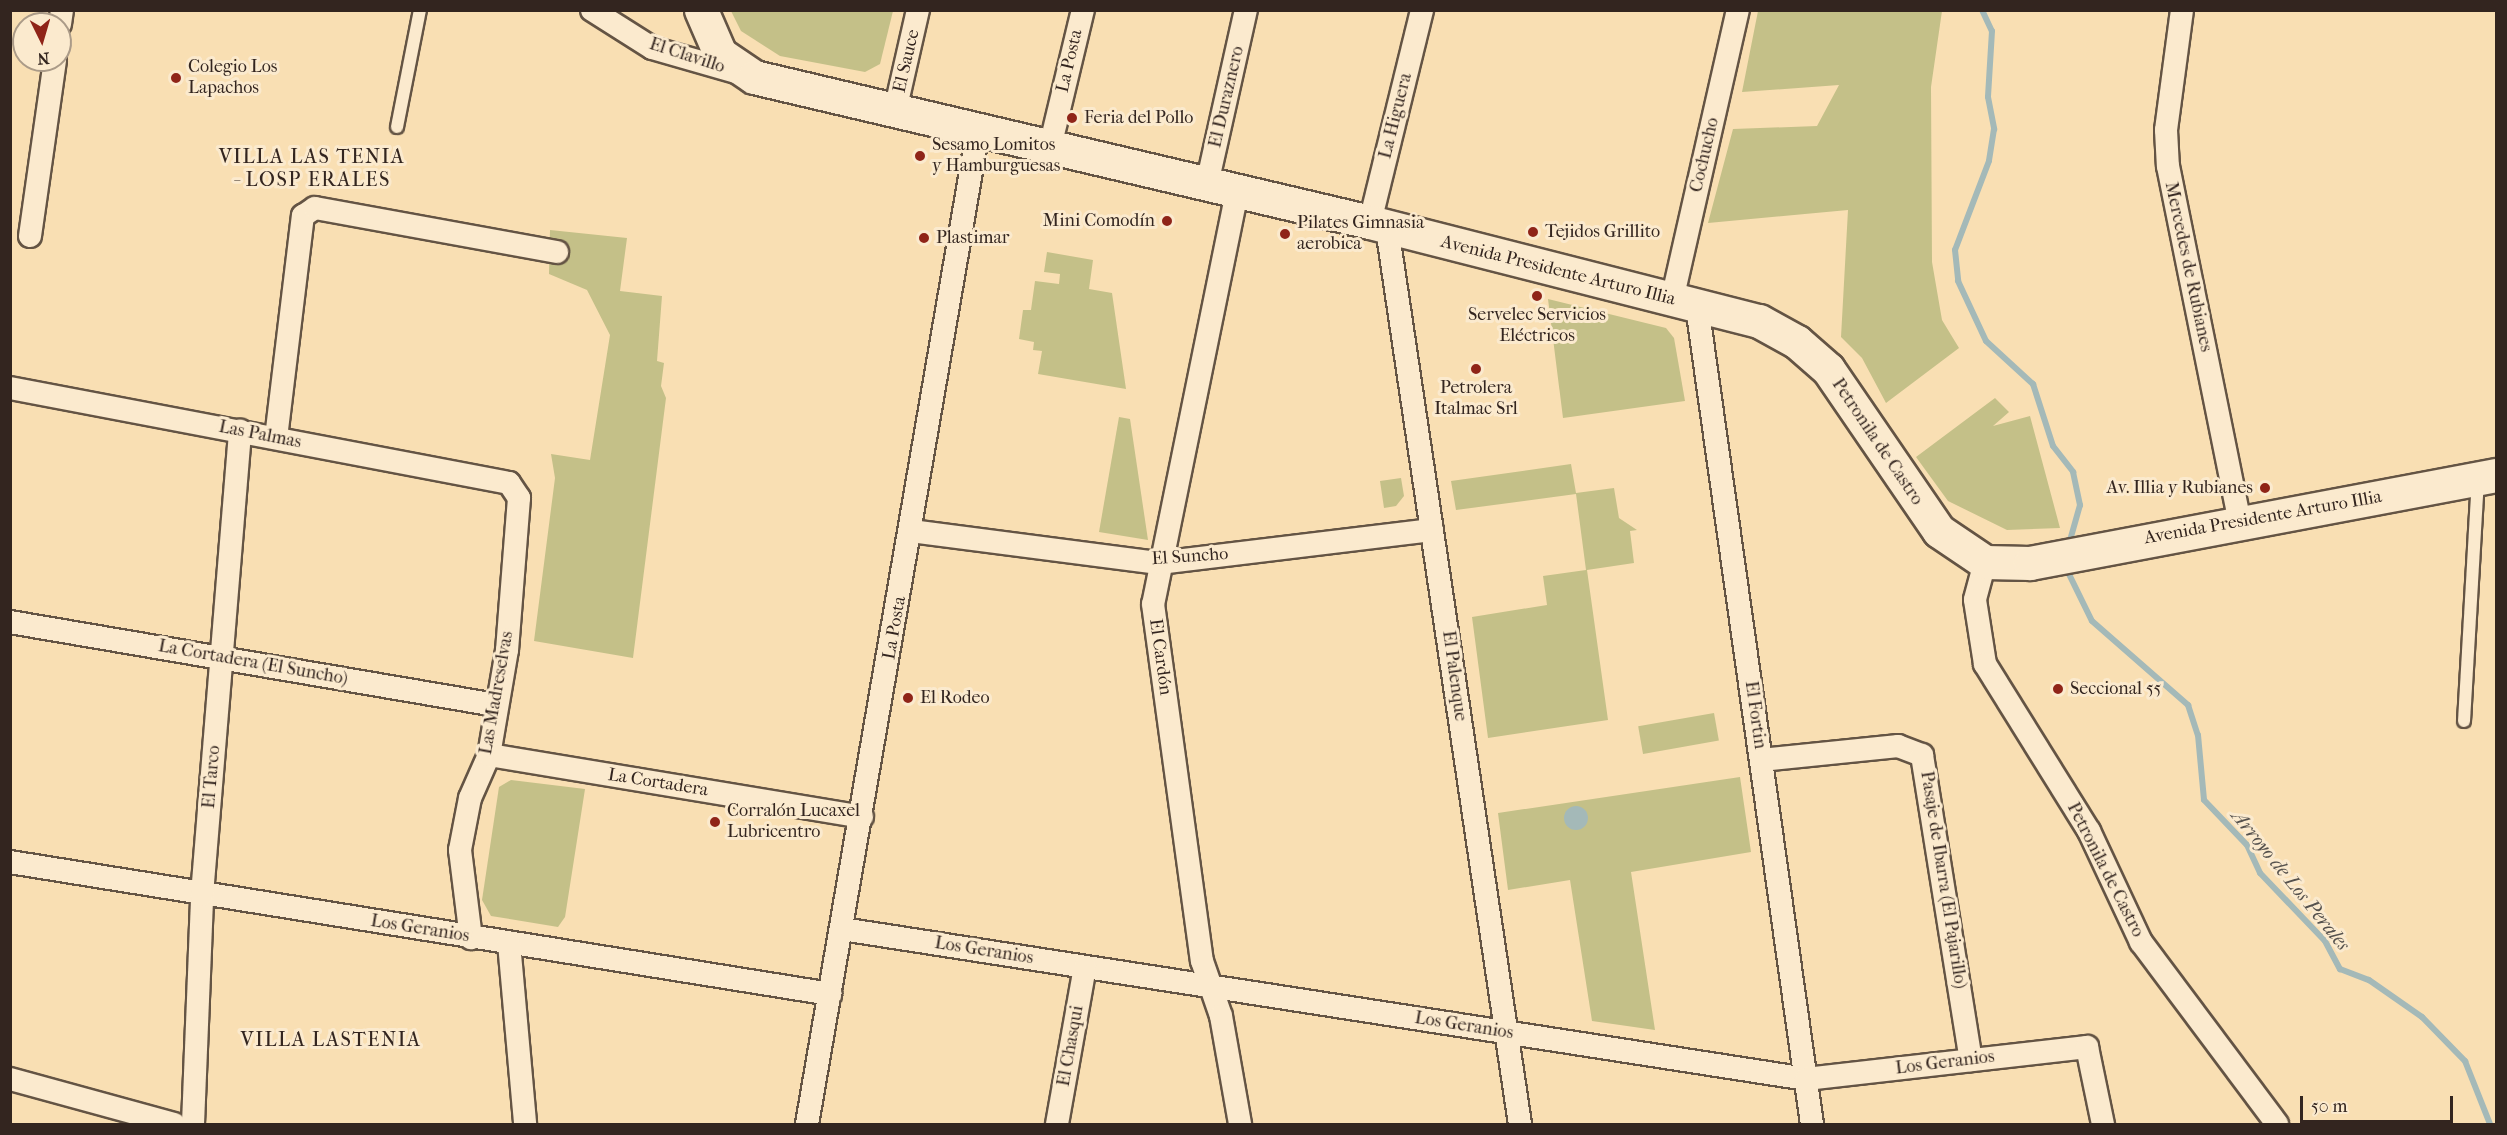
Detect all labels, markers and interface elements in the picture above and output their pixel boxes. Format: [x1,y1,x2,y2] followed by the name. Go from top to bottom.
[12,12,72,72] north arrow
[889,27,925,95] street label: El Sauce
[1052,27,1088,95] street label: La Posta
[646,34,728,78] street label: El Clavillo
[1205,44,1249,150] street label: El Duraznero
[37,48,50,68] text: N
[188,57,277,100] place label: Colegio Los Lapachos
[169,71,183,85] marker: Colegio Los Lapachos
[1375,71,1417,161] street label: La Higuera
[1084,107,1194,129] place label: Feria del Pollo
[1065,111,1079,125] marker: Feria del Pollo
[1686,115,1724,195] street label: Cochucho
[932,135,1061,178] place label: Sesamo Lomitos y Hamburguesas
[219,144,405,191] district label: VILLA LAS TENIA - LOSP ERALES
[913,149,927,163] marker: Sesamo Lomitos y Hamburguesas
[2159,180,2217,354] street label: Mercedes de Rubianes
[1043,210,1155,232] place label: Mini Comodín
[1297,213,1424,256] place label: Pilates Gimnasia aerobica
[1160,214,1174,228] marker: Mini Comodín
[1545,221,1660,243] place label: Tejidos Grillito
[1526,225,1540,239] marker: Tejidos Grillito
[936,227,1009,249] place label: Plastimar
[1278,227,1292,241] marker: Pilates Gimnasia aerobica
[917,231,931,245] marker: Plastimar
[1438,231,1678,311] street label: Avenida Presidente Arturo Illia
[1530,289,1544,303] marker: Servelec Servicios Eléctricos
[1468,305,1606,348] place label: Servelec Servicios Eléctricos
[1469,362,1483,376] marker: Petrolera Italmac Srl
[1827,375,1927,509] street label: Petronila de Castro
[1434,378,1518,420] place label: Petrolera Italmac Srl
[217,416,303,454] street label: Las Palmas
[2106,477,2253,499] place label: Av. Illia y Rubianes
[2258,481,2272,495] marker: Av. Illia y Rubianes
[2142,486,2384,550] street label: Avenida Presidente Arturo Illia
[1151,544,1229,570] street label: El Suncho
[879,595,911,661] street label: La Posta
[1144,617,1176,697] street label: El Cardón
[1437,629,1471,723] street label: El Palenque
[476,630,518,756] street label: Las Madreselvas
[157,636,349,690] street label: La Cortadera (El Suncho)
[2070,678,2161,700] place label: Seccional 55
[1740,680,1770,750] street label: El Fortin
[2051,682,2065,696] marker: Seccional 55
[920,687,990,709] place label: El Rodeo
[901,691,915,705] marker: El Rodeo
[198,744,226,810] street label: El Tarco
[606,764,710,802] street label: La Cortadera
[1915,770,1971,990] street label: Pasaje de Ibarra (El Pajarillo)
[2062,799,2148,941] street label: Petronila de Castro
[727,801,860,844] place label: Corralón Lucaxel Lubricentro
[2227,805,2355,955] water label: Arroyo de Los Perales
[708,815,722,829] marker: Corralón Lucaxel Lubricentro
[369,911,471,947] street label: Los Geranios
[933,933,1035,969] street label: Los Geranios
[1053,1004,1089,1088] street label: El Chasqui
[1413,1008,1515,1044] street label: Los Geranios
[241,1027,421,1051] district label: VILLA LASTENIA
[1894,1046,1996,1080] street label: Los Geranios
[2303,1084,2456,1122] scale bar
[2311,1096,2347,1117] text: 50 m

